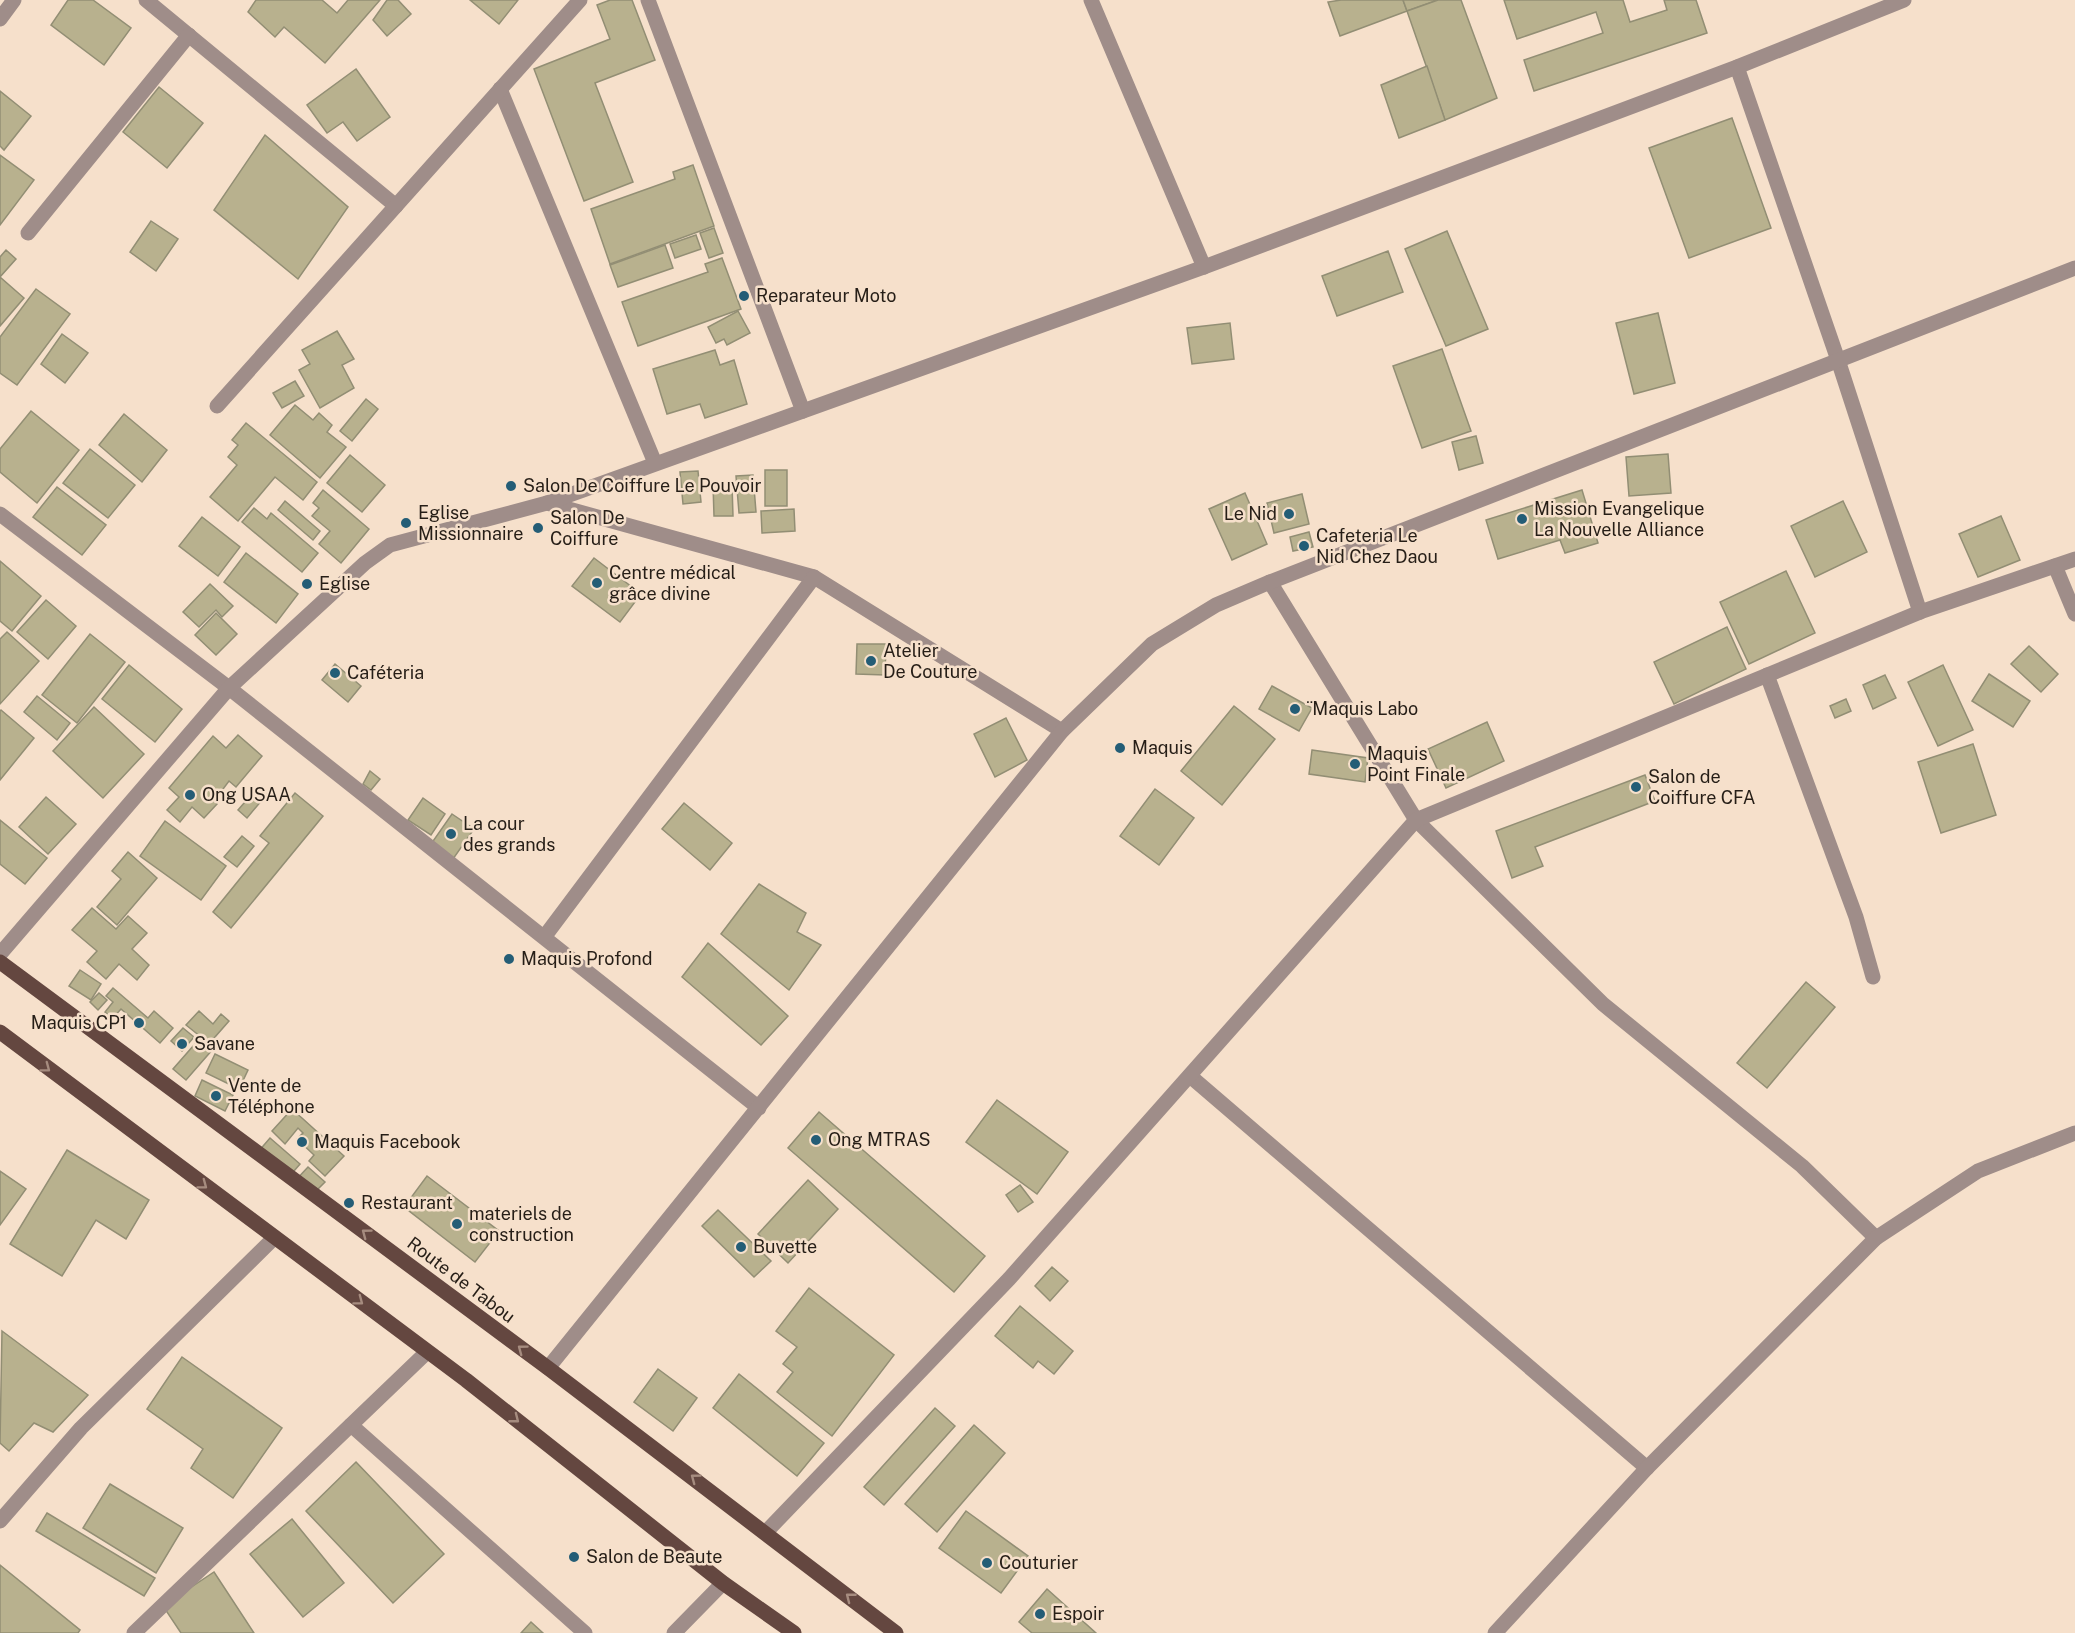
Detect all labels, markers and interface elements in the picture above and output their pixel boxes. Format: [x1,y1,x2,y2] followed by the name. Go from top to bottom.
[756,285,896,306] place label: Reparateur Moto
[737,289,751,303] marker: Reparateur Moto
[523,475,762,496] place label: Salon De Coiffure Le Pouvoir
[504,479,518,493] marker: Salon De Coiffure Le Pouvoir
[1534,498,1704,540] place label: Mission Evangelique La Nouvelle Alliance
[418,502,524,544] place label: Eglise Missionnaire
[1224,503,1277,524] place label: Le Nid
[550,507,625,549] place label: Salon De Coiffure
[1282,507,1296,521] marker: Le Nid
[1515,512,1529,526] marker: Mission Evangelique La Nouvelle Alliance
[399,516,413,530] marker: Eglise Missionnaire
[531,521,545,535] marker: Salon De Coiffure
[1316,525,1438,567] place label: Cafeteria Le Nid Chez Daou
[1297,539,1311,553] marker: Cafeteria Le Nid Chez Daou
[609,562,736,604] place label: Centre médical grâce divine
[319,573,370,594] place label: Eglise
[590,576,604,590] marker: Centre médical grâce divine
[300,577,314,591] marker: Eglise
[883,640,977,682] place label: Atelier De Couture
[864,654,878,668] marker: Atelier De Couture
[347,662,424,683] place label: Caféteria
[328,666,342,680] marker: Caféteria
[1307,698,1418,719] place label: ¨Maquis Labo
[1288,702,1302,716] marker: ¨Maquis Labo
[1132,737,1193,758] place label: Maquis
[1113,741,1127,755] marker: Maquis
[1367,743,1465,785] place label: Maquis Point Finale
[1348,757,1362,771] marker: Maquis Point Finale
[1648,766,1756,808] place label: Salon de Coiffure CFA
[1629,780,1643,794] marker: Salon de Coiffure CFA
[202,784,291,805] place label: Ong USAA
[183,788,197,802] marker: Ong USAA
[463,813,555,855] place label: La cour des grands
[444,827,458,841] marker: La cour des grands
[521,948,652,969] place label: Maquis Profond
[502,952,516,966] marker: Maquis Profond
[31,1012,127,1033] place label: Maquis CP1
[132,1016,146,1030] marker: Maquis CP1
[194,1033,255,1054] place label: Savane
[175,1037,189,1051] marker: Savane
[40,1061,51,1072] one-way arrow
[228,1075,315,1117] place label: Vente de Téléphone
[209,1089,223,1103] marker: Vente de Téléphone
[828,1129,931,1150] place label: Ong MTRAS
[314,1131,461,1152] place label: Maquis Facebook
[809,1133,823,1147] marker: Ong MTRAS
[295,1135,309,1149] marker: Maquis Facebook
[196,1177,207,1188] one-way arrow
[361,1192,453,1213] place label: Restaurant
[342,1196,356,1210] marker: Restaurant
[469,1203,574,1245] place label: materiels de construction
[450,1217,464,1231] marker: materiels de construction
[361,1229,372,1240] one-way arrow
[403,1232,519,1327] street label: Route de Tabou
[753,1236,817,1257] place label: Buvette
[734,1240,748,1254] marker: Buvette
[353,1294,364,1305] one-way arrow
[518,1345,529,1356] one-way arrow
[508,1411,519,1422] one-way arrow
[691,1475,702,1486] one-way arrow
[586,1546,722,1567] place label: Salon de Beaute
[567,1550,581,1564] marker: Salon de Beaute
[999,1552,1078,1573] place label: Couturier
[980,1556,994,1570] marker: Couturier
[846,1593,857,1604] one-way arrow
[1052,1603,1105,1624] place label: Espoir
[1033,1607,1047,1621] marker: Espoir

